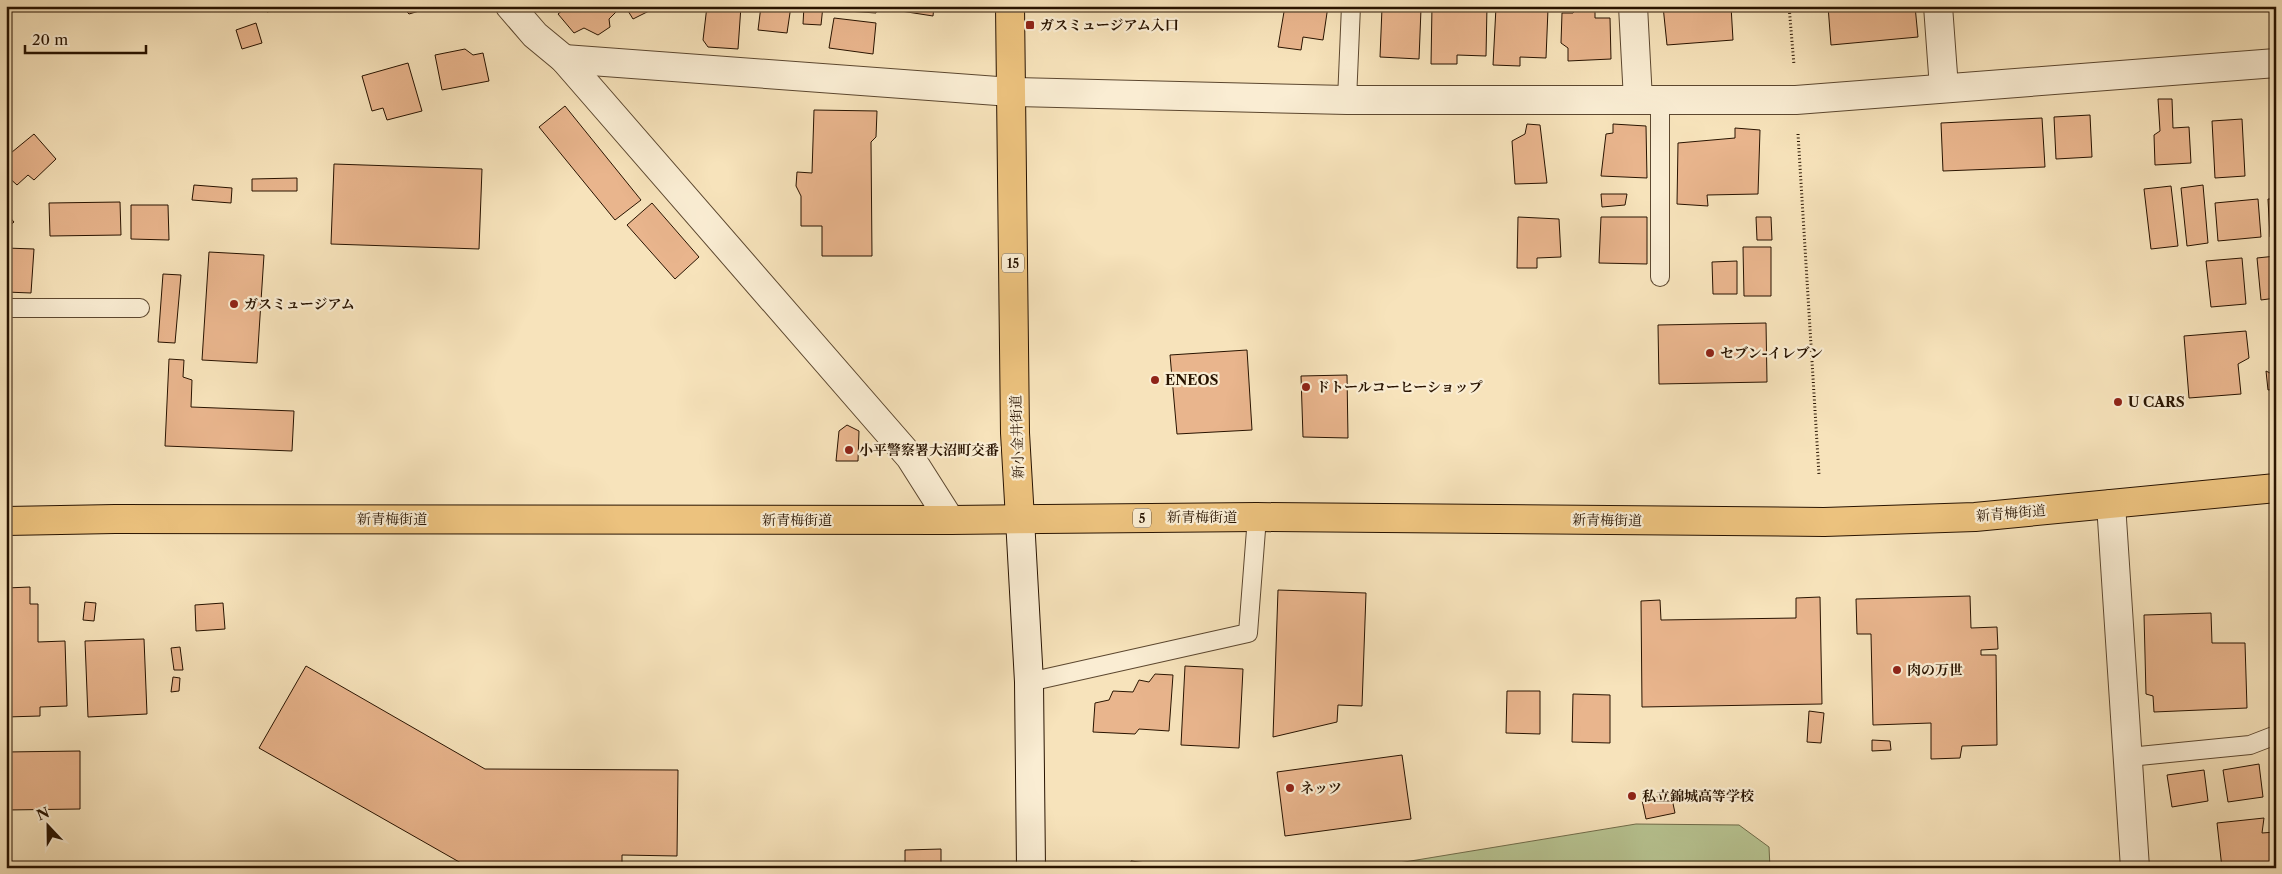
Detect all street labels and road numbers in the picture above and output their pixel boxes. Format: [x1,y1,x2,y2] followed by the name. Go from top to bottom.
[1002,254,1024,272] road number: 15
[1007,395,1027,479] street label: 新小金井街道
[1975,501,2047,525] street label: 新青梅街道
[1133,508,1151,528] road number: 5
[1167,508,1237,526] street label: 新青梅街道
[357,510,427,528] street label: 新青梅街道
[1572,510,1642,530] street label: 新青梅街道
[762,511,832,529] street label: 新青梅街道

